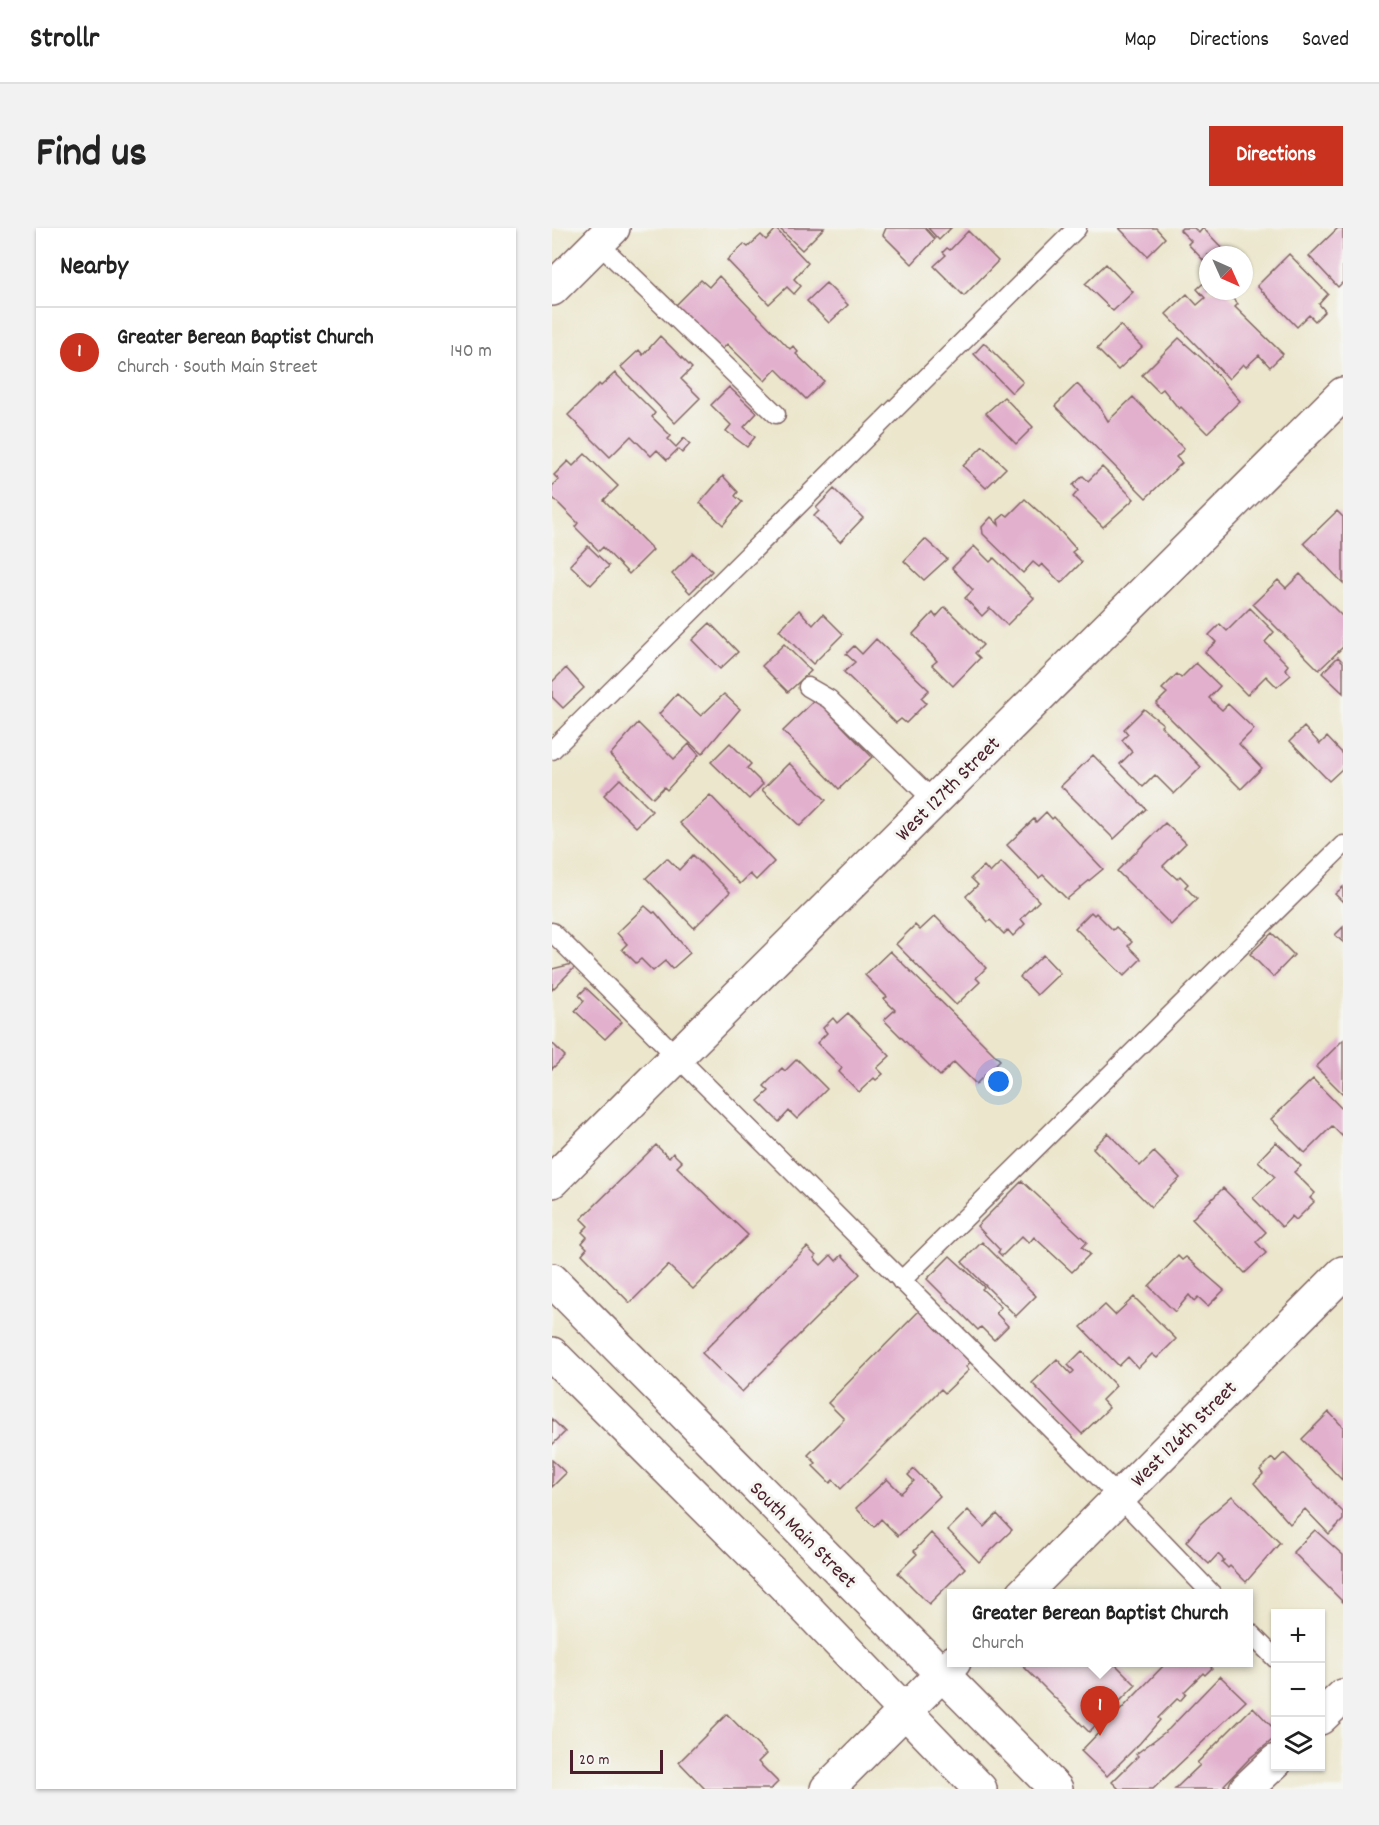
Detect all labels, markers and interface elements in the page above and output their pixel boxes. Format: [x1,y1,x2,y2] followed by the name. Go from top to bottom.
[30,21,99,61] text: Strollr
[1125,26,1156,56] text: Map
[1189,26,1269,56] text: Directions
[1302,26,1349,56] text: Saved
[36,126,147,186] text: Find us
[1209,126,1343,186] button: Directions
[1199,246,1253,300] north arrow
[60,249,128,286] text: Nearby
[117,323,374,354] text: Greater Berean Baptist Church
[77,338,82,366] text: 1
[450,338,492,366] text: 140 m
[117,354,318,382] text: Church · South Main Street
[890,731,1009,849] street label: West 127th Street
[984,1067,1013,1096] your location
[1125,1375,1245,1495] street label: West 126th Street
[741,1476,863,1597] street label: South Main Street
[947,1589,1253,1667] popup
[972,1599,1228,1630] text: Greater Berean Baptist Church
[1271,1609,1325,1771] map controls
[1271,1609,1325,1663] button: +
[972,1630,1024,1658] text: Church
[1271,1663,1325,1717] button: −
[1080,1686,1120,1736] pin: 1
[1271,1717,1325,1771] button: layers
[570,1747,663,1774] scale bar
[579,1749,609,1772] text: 20 m

